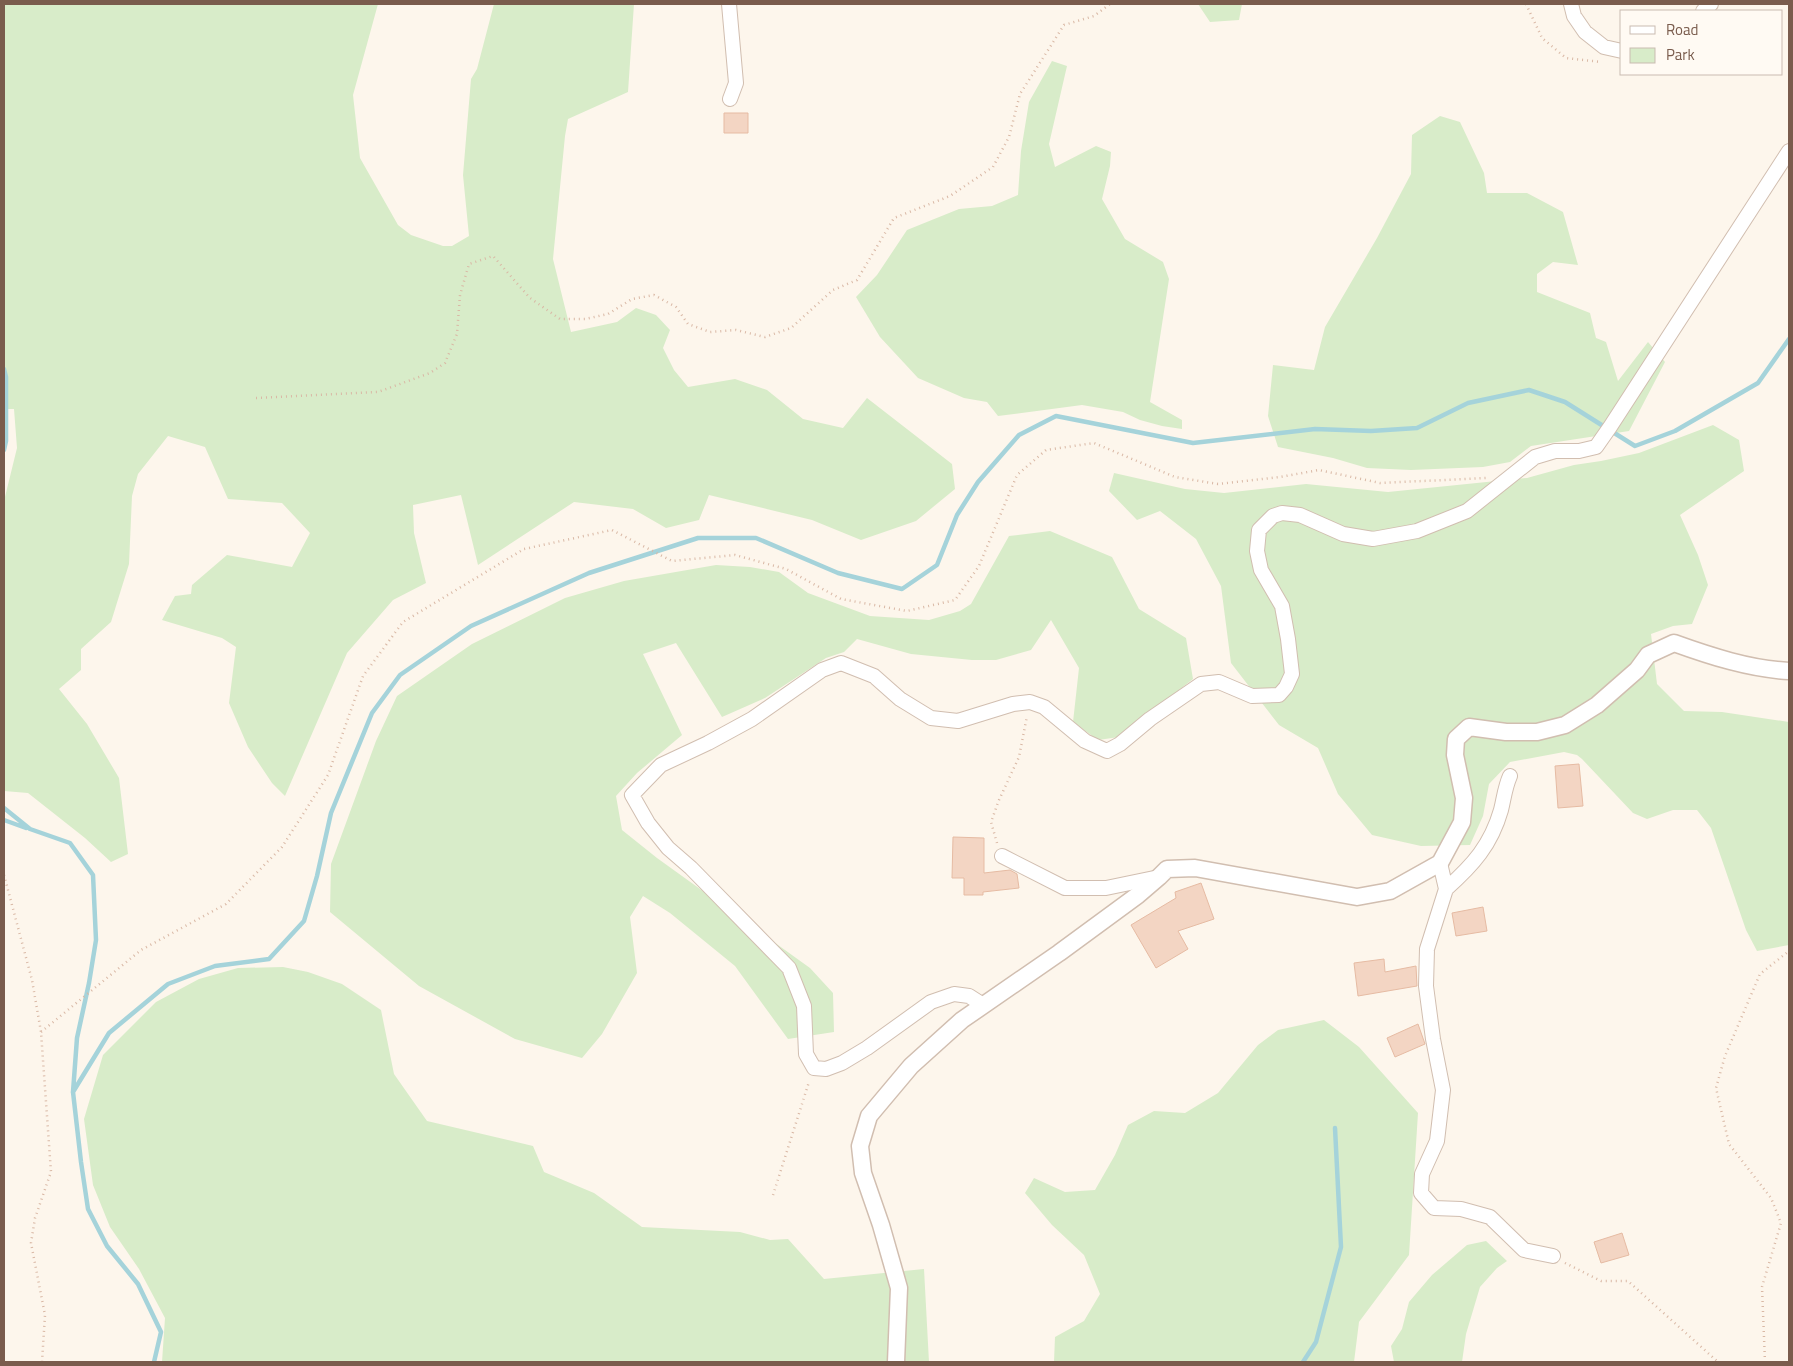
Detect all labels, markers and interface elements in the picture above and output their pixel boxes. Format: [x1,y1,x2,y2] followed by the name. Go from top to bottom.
[1620,10,1783,75] legend
[1666,18,1698,41] text: Road
[1666,43,1695,66] text: Park

